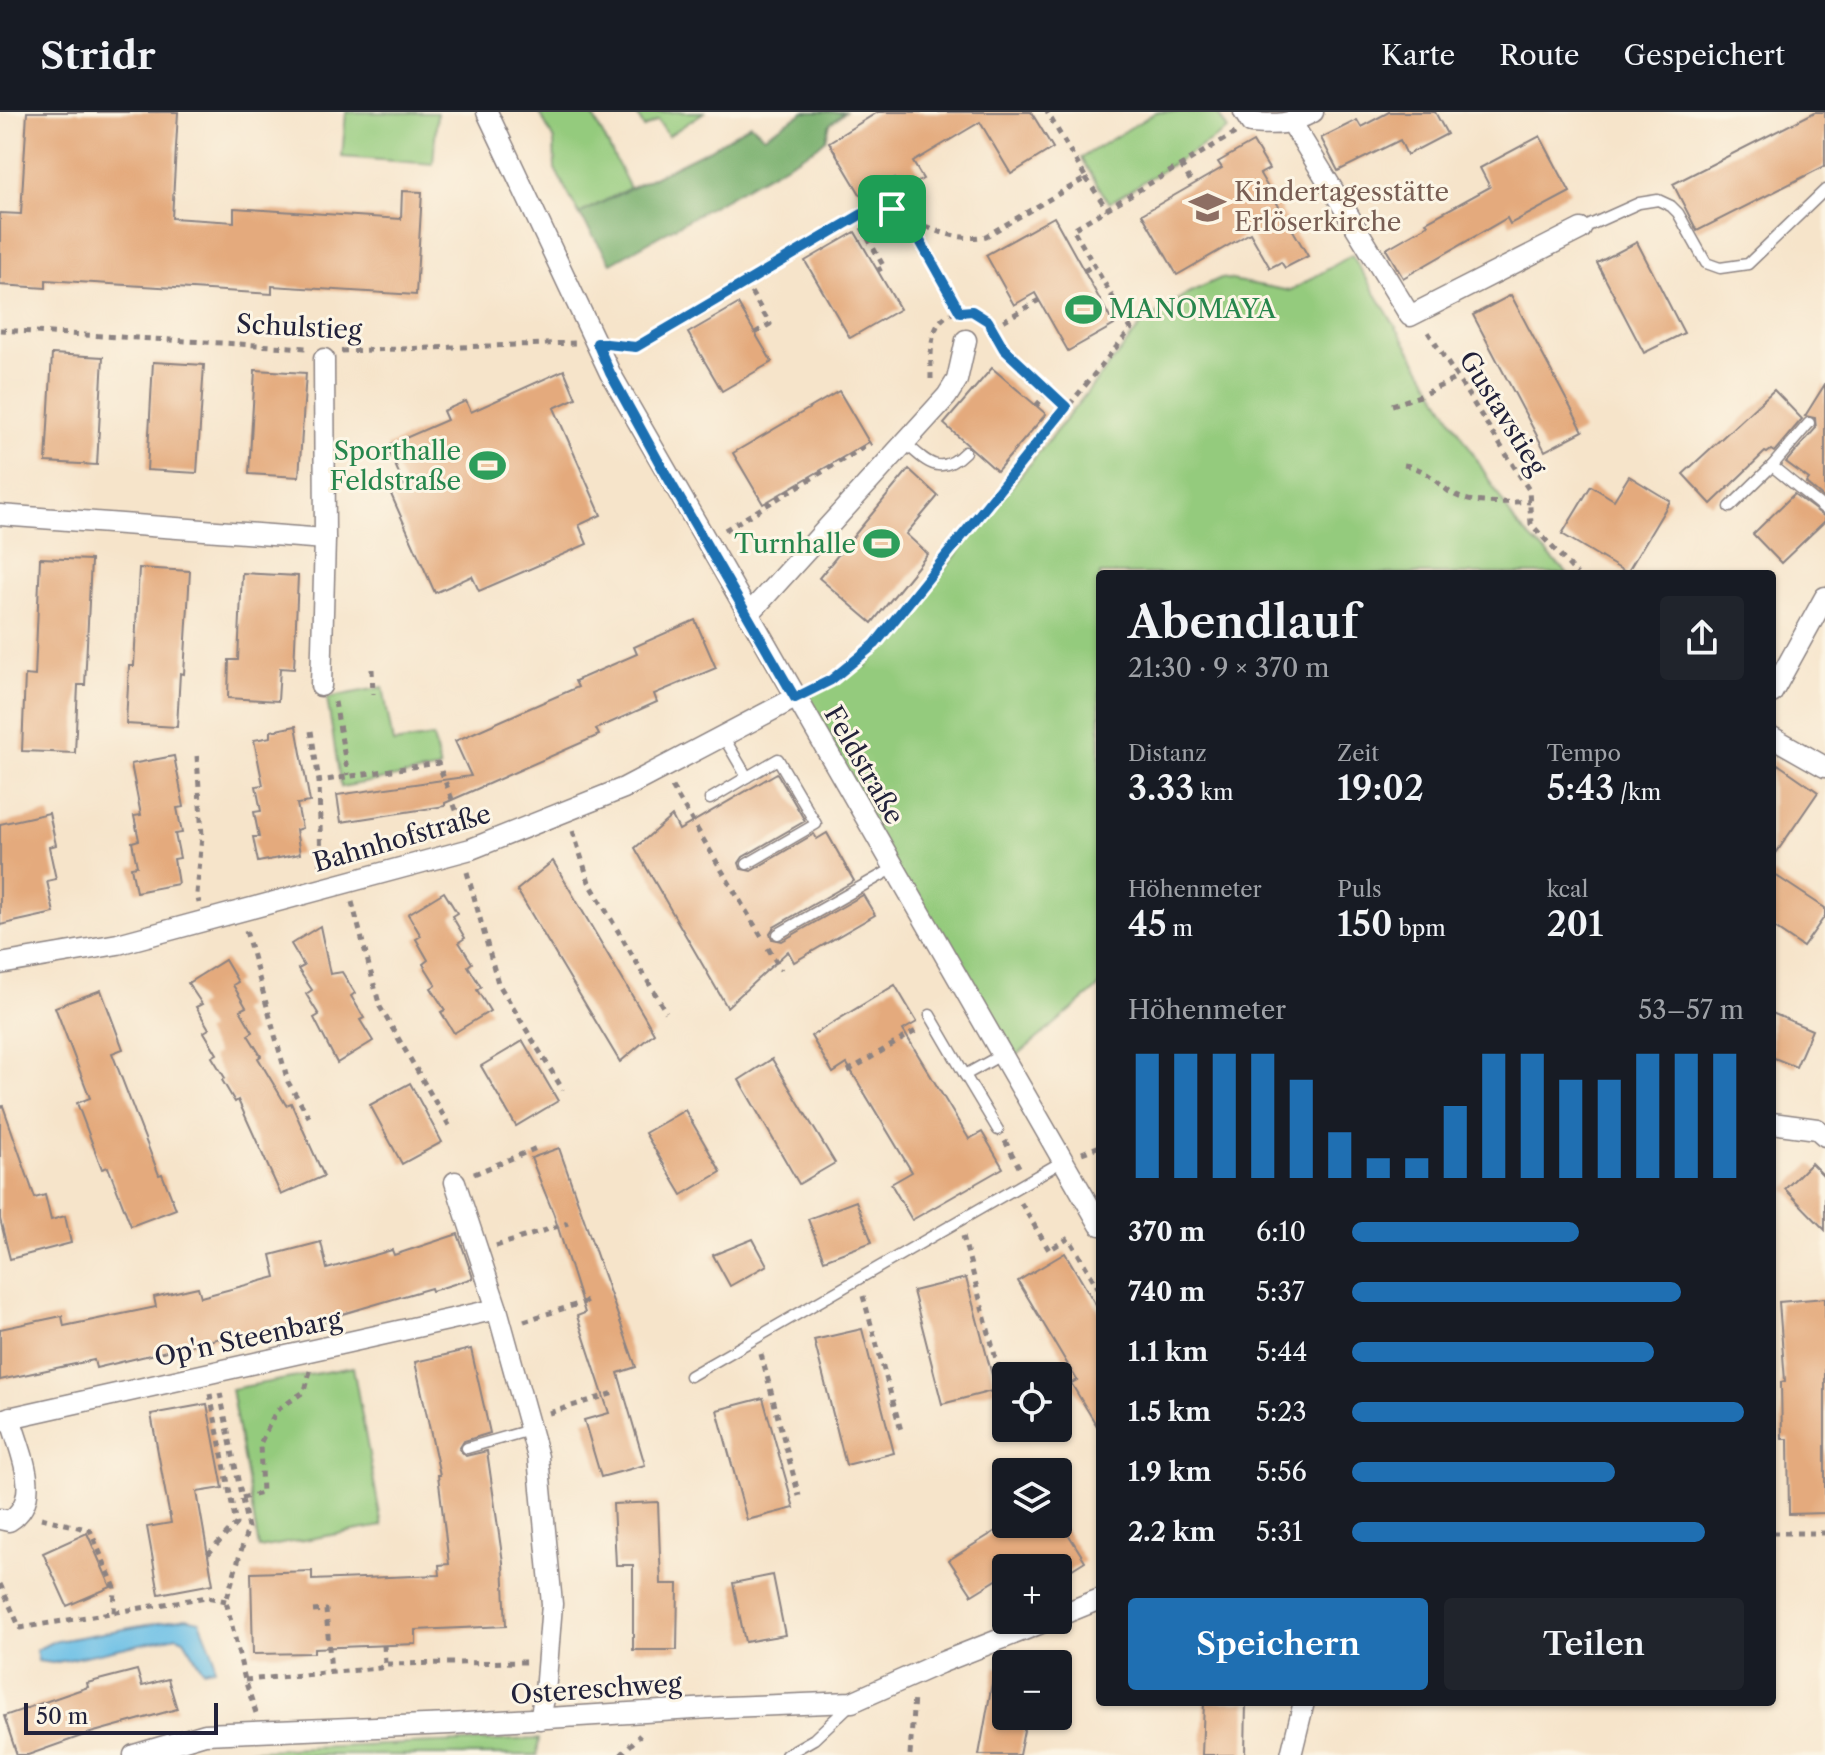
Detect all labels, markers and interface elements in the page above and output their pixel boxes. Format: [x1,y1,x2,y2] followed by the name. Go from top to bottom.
[40,32,156,79] text: Stridr
[1381,38,1455,72] text: Karte
[1499,38,1580,72] text: Route
[1624,38,1785,72] text: Gespeichert
[858,175,926,243] pin
[1234,176,1449,238] place label: Kindertagesstätte Erlöserkirche
[870,187,914,231] icon: arrive
[1189,188,1227,226] school or university icon: Kindertagesstätte Erlöserkirche
[1064,290,1102,328] sports icon: MANOMAYA
[1109,293,1277,325] place label: MANOMAYA
[235,308,363,346] street label: Schulstieg
[1452,345,1554,481] street label: Gustavstieg
[330,435,461,497] place label: Sporthalle Feldstraße
[468,447,506,485] sports icon: Sporthalle Feldstraße
[863,525,901,563] sports icon: Turnhalle
[734,528,856,560] place label: Turnhalle
[1128,595,1358,649] text: Abendlauf
[1660,596,1744,680] button: share
[1128,652,1330,684] text: 21:30 · 9 × 370 m
[817,700,911,830] street label: Feldstraße
[1128,740,1206,767] text: Distanz
[1337,740,1379,767] text: Zeit
[1547,740,1621,767] text: Tempo
[1128,767,1194,809] text: 3.33
[1337,767,1424,809] text: 19:02
[1547,767,1614,809] text: 5:43
[1194,779,1233,806] text: km
[1614,779,1661,806] text: /km
[309,797,495,879] street label: Bahnhofstraße
[1128,876,1262,903] text: Höhenmeter
[1337,876,1382,903] text: Puls
[1547,876,1588,903] text: kcal
[1128,903,1167,945] text: 45
[1337,903,1393,945] text: 150
[1547,903,1603,945] text: 201
[1167,915,1193,942] text: m
[1393,915,1446,942] text: bpm
[1128,994,1286,1026] text: Höhenmeter
[1638,994,1744,1026] text: 53–57 m
[1128,1216,1205,1248] text: 370 m
[1256,1216,1306,1248] text: 6:10
[1128,1276,1205,1308] text: 740 m
[1256,1276,1305,1308] text: 5:37
[152,1303,345,1373] street label: Op'n Steenbarg
[1128,1336,1208,1368] text: 1.1 km
[1256,1336,1307,1368] text: 5:44
[992,1362,1072,1730] map controls
[992,1362,1072,1442] button: locate
[1128,1396,1211,1428] text: 1.5 km
[1256,1396,1307,1428] text: 5:23
[1128,1456,1211,1488] text: 1.9 km
[1256,1456,1307,1488] text: 5:56
[992,1458,1072,1538] button: layers
[1128,1516,1215,1548] text: 2.2 km
[1256,1516,1303,1548] text: 5:31
[992,1554,1072,1634] button: +
[1128,1598,1428,1690] button: Speichern
[1444,1598,1744,1690] button: Teilen
[992,1650,1072,1730] button: −
[509,1667,683,1711] street label: Ostereschweg
[24,1699,218,1735] scale bar
[36,1703,88,1730] text: 50 m

